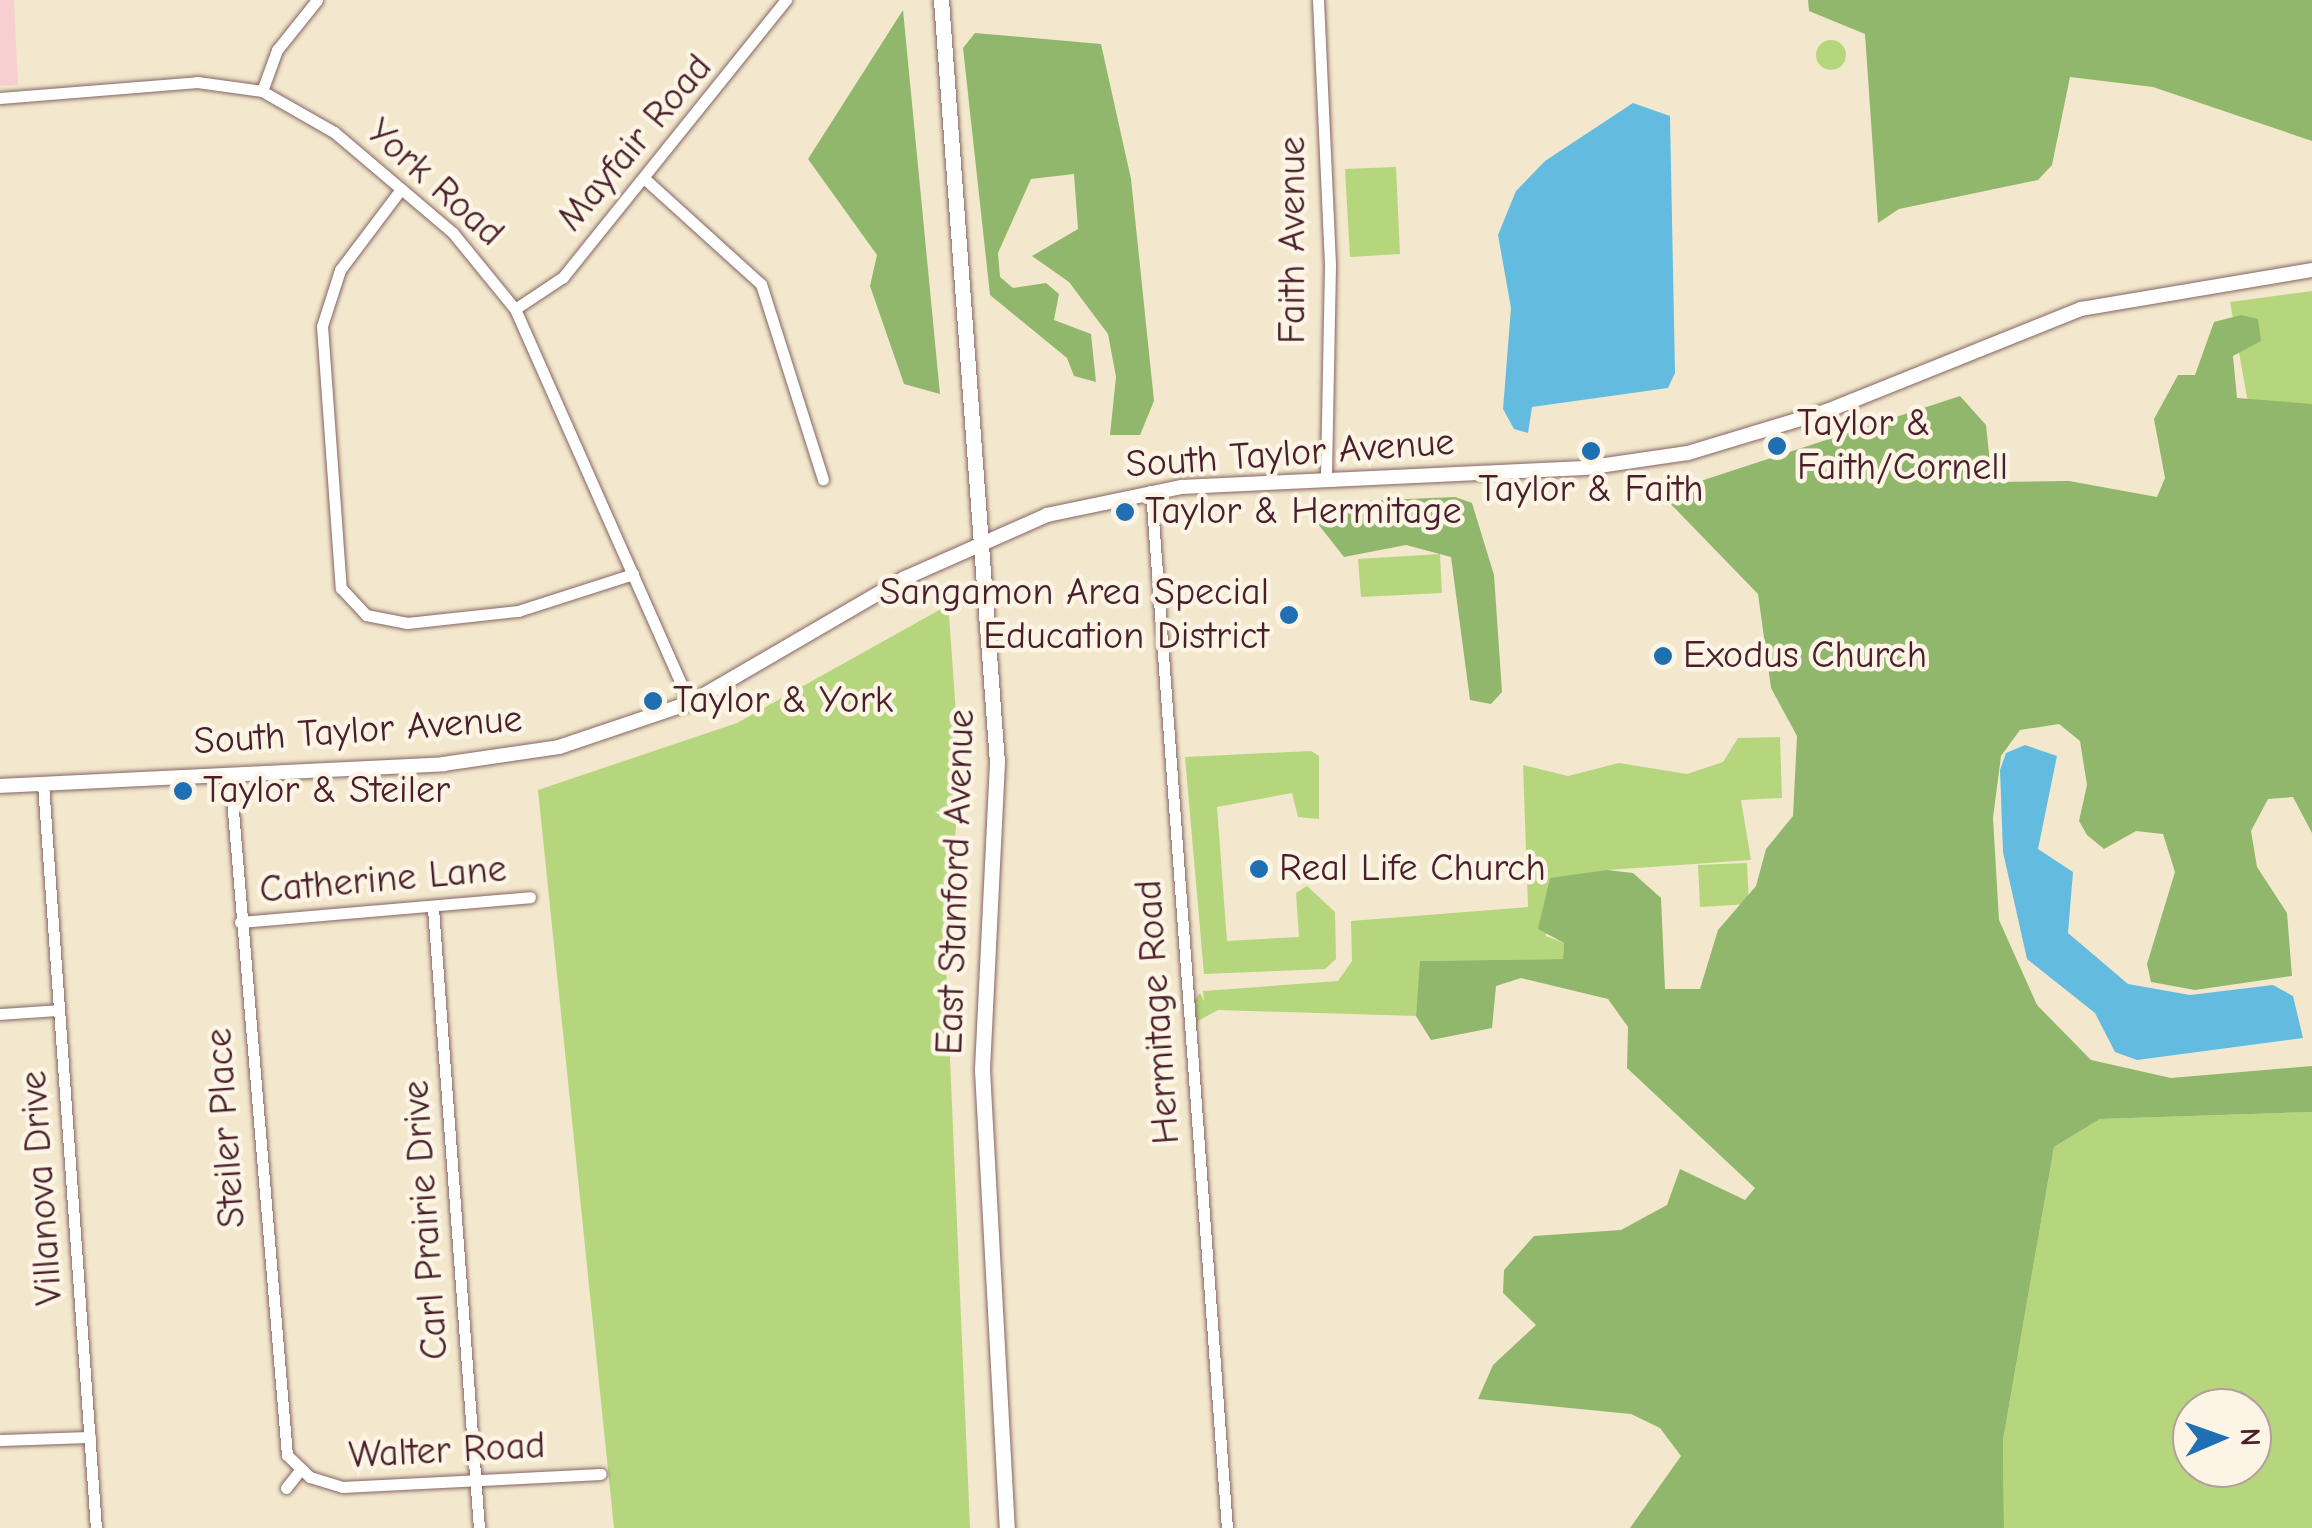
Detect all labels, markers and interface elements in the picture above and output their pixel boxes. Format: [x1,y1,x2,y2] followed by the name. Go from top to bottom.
[548,45,722,241] street label: Mayfair Road
[357,110,513,256] street label: York Road
[1270,136,1316,344] street label: Faith Avenue
[1797,401,2008,490] place label: Taylor & Faith/Cornell
[1124,420,1456,488] street label: South Taylor Avenue
[1766,435,1788,457] marker: Taylor & Faith/Cornell
[1580,440,1602,462] marker: Taylor & Faith
[1478,467,1704,513] place label: Taylor & Faith
[1145,489,1461,535] place label: Taylor & Hermitage
[1114,501,1136,523] marker: Taylor & Hermitage
[880,570,1269,659] place label: Sangamon Area Special Education District
[1278,604,1300,626] marker: Sangamon Area Special Education District
[1683,633,1927,679] place label: Exodus Church
[1652,645,1674,667] marker: Exodus Church
[673,678,893,724] place label: Taylor & York
[642,690,664,712] marker: Taylor & York
[192,697,524,765] street label: South Taylor Avenue
[927,708,985,1056] street label: East Stanford Avenue
[203,768,450,814] place label: Taylor & Steiler
[172,780,194,802] marker: Taylor & Steiler
[258,846,508,914] street label: Catherine Lane
[1279,846,1546,892] place label: Real Life Church
[1248,858,1270,880] marker: Real Life Church
[1126,878,1190,1146] street label: Hermitage Road
[196,1027,256,1229] street label: Steiler Place
[11,1069,73,1307] street label: Villanova Drive
[393,1079,459,1361] street label: Carl Prairie Drive
[2172,1388,2272,1488] north arrow
[347,1423,547,1479] street label: Walter Road
[2234,1427,2266,1447] text: N

